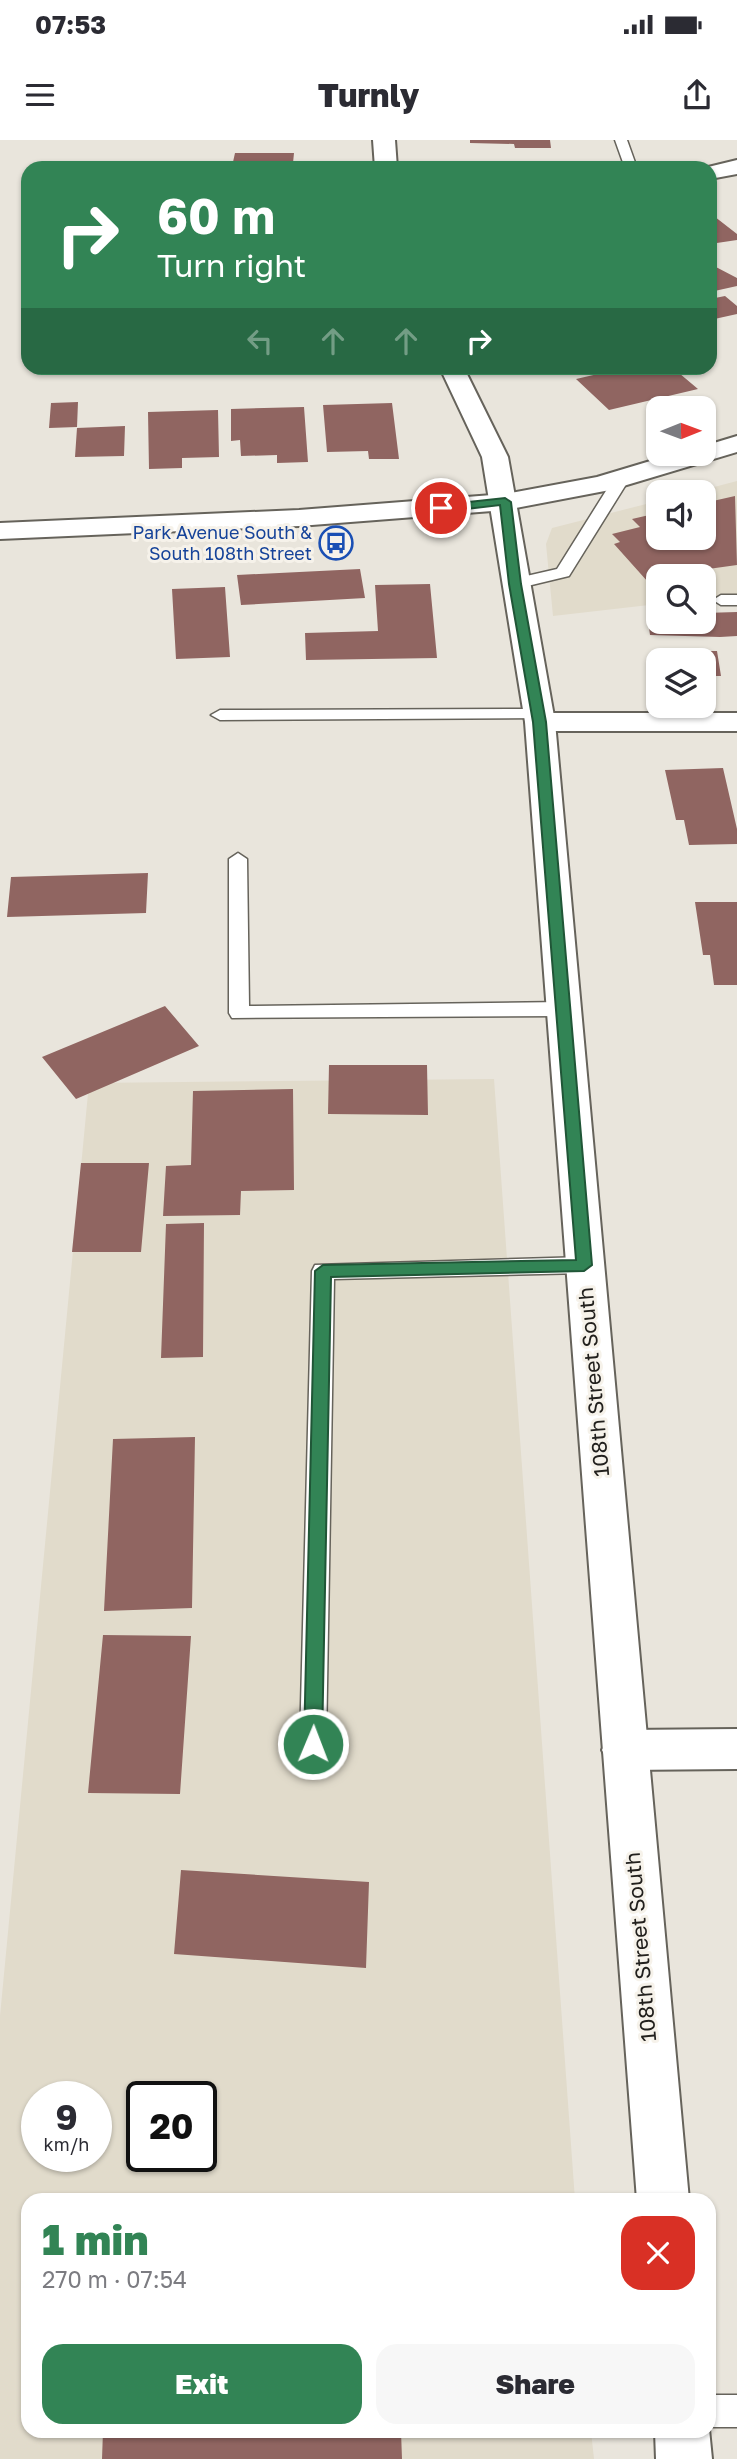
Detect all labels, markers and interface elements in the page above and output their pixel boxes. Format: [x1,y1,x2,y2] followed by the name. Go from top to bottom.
[35,9,106,40] text: 07:53
[21,76,59,114] icon: menu
[318,76,419,114] text: Turnly
[678,76,716,114] icon: share
[157,186,275,245] text: 60 m
[42,189,133,280] icon: right
[157,246,306,284] text: Turn right
[241,322,279,360] icon: left
[314,322,352,360] icon: ahead
[387,322,425,360] icon: ahead
[460,322,498,360] icon: right
[646,396,716,466] north arrow
[646,396,716,718] map controls
[411,478,471,538] pin
[646,480,716,550] button: sound
[422,489,460,527] icon: arrive
[132,521,312,564] place label: Park Avenue South & South 108th Street
[317,524,355,562] bus stop icon: Park Avenue South & South 108th Street
[646,564,716,634] button: search
[646,648,716,718] button: layers
[572,1286,614,1478] street label: 108th Street South
[276,1707,350,1781] position arrow
[619,1851,661,2043] street label: 108th Street South
[126,2081,217,2172] speed limit sign: 20
[55,2096,78,2138] text: 9
[44,2133,89,2155] text: km/h
[42,2214,149,2264] text: 1 min
[621,2216,695,2290] button: close
[42,2265,187,2293] text: 270 m · 07:54
[42,2344,362,2424] button: Exit
[376,2344,695,2424] button: Share

